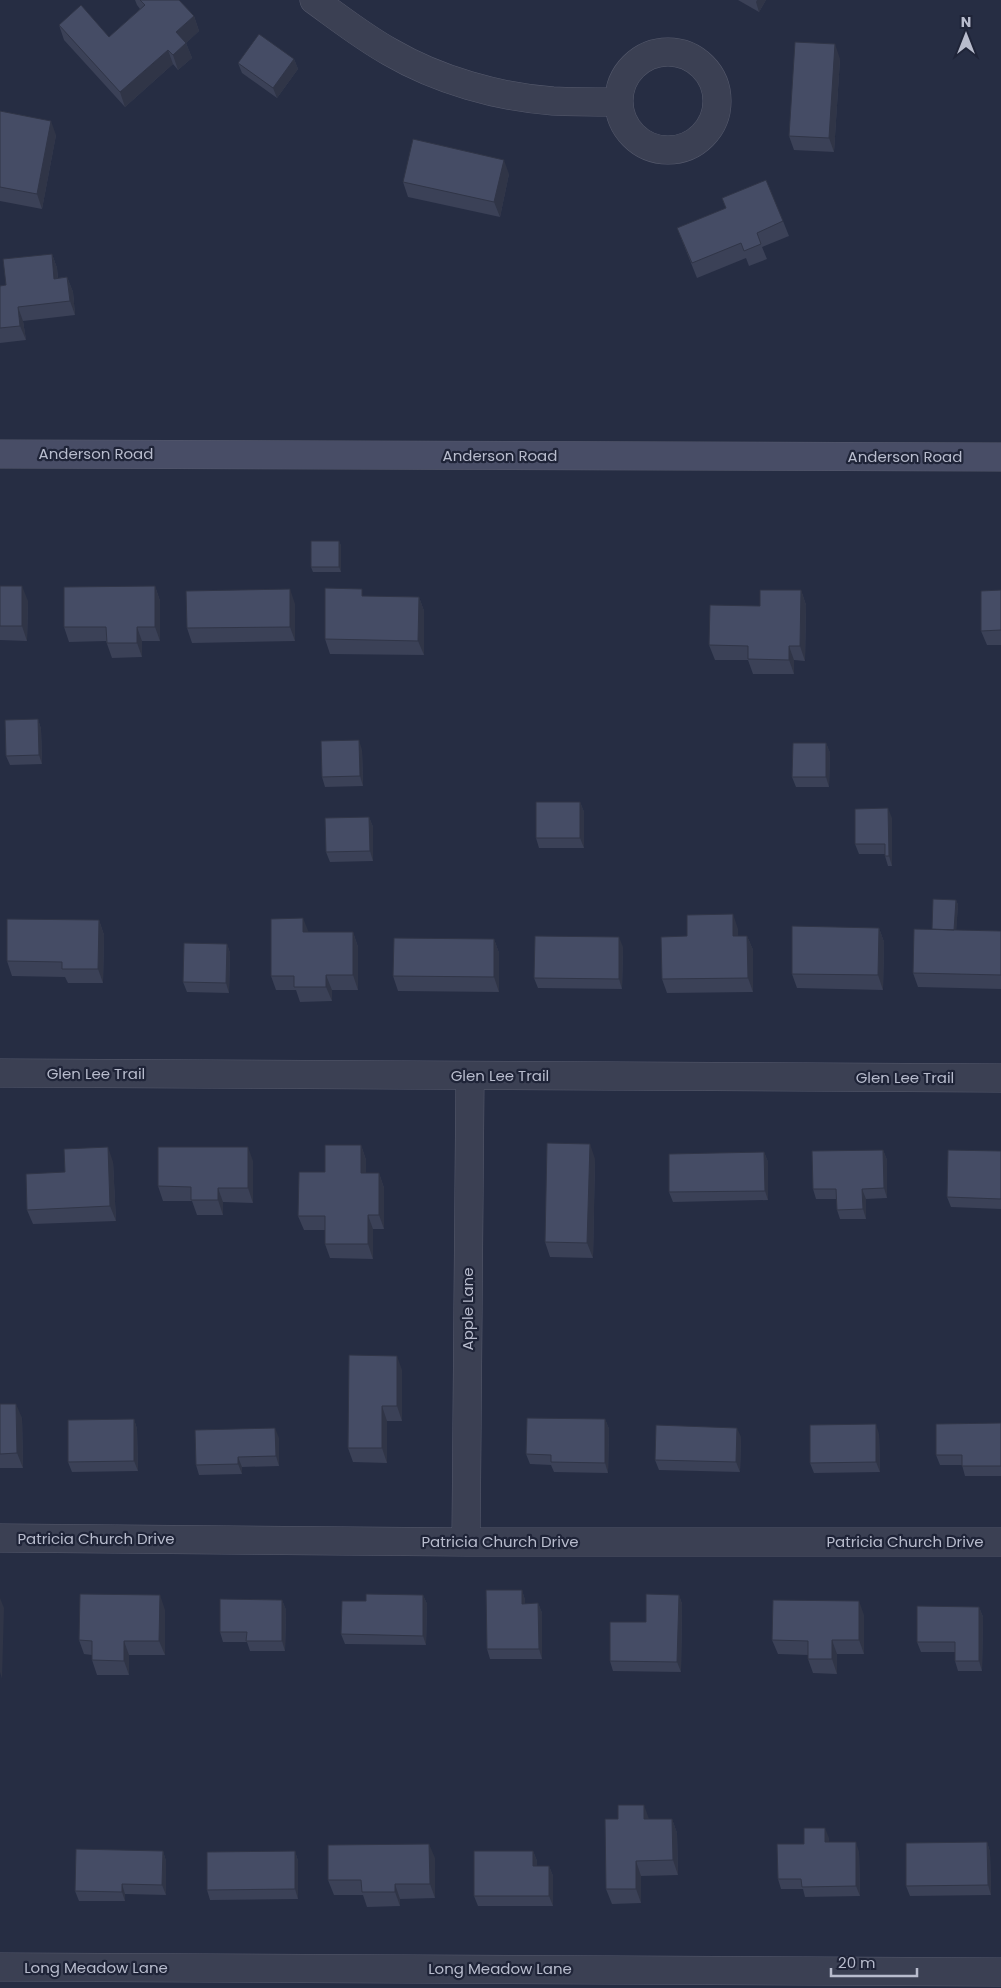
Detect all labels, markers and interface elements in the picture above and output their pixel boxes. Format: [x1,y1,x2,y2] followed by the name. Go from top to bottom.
[941,10,991,60] north arrow
[961,12,971,32] text: N
[39,443,153,464] street label: Anderson Road
[443,445,557,466] street label: Anderson Road
[848,446,962,467] street label: Anderson Road
[47,1063,145,1084] street label: Glen Lee Trail
[451,1065,549,1086] street label: Glen Lee Trail
[856,1067,954,1088] street label: Glen Lee Trail
[457,1268,478,1350] street label: Apple Lane
[17,1528,175,1549] street label: Patricia Church Drive
[421,1531,579,1552] street label: Patricia Church Drive
[826,1531,984,1552] street label: Patricia Church Drive
[831,1946,917,1978] scale bar
[838,1952,876,1973] text: 20 m
[24,1957,168,1978] street label: Long Meadow Lane
[428,1958,572,1979] street label: Long Meadow Lane

